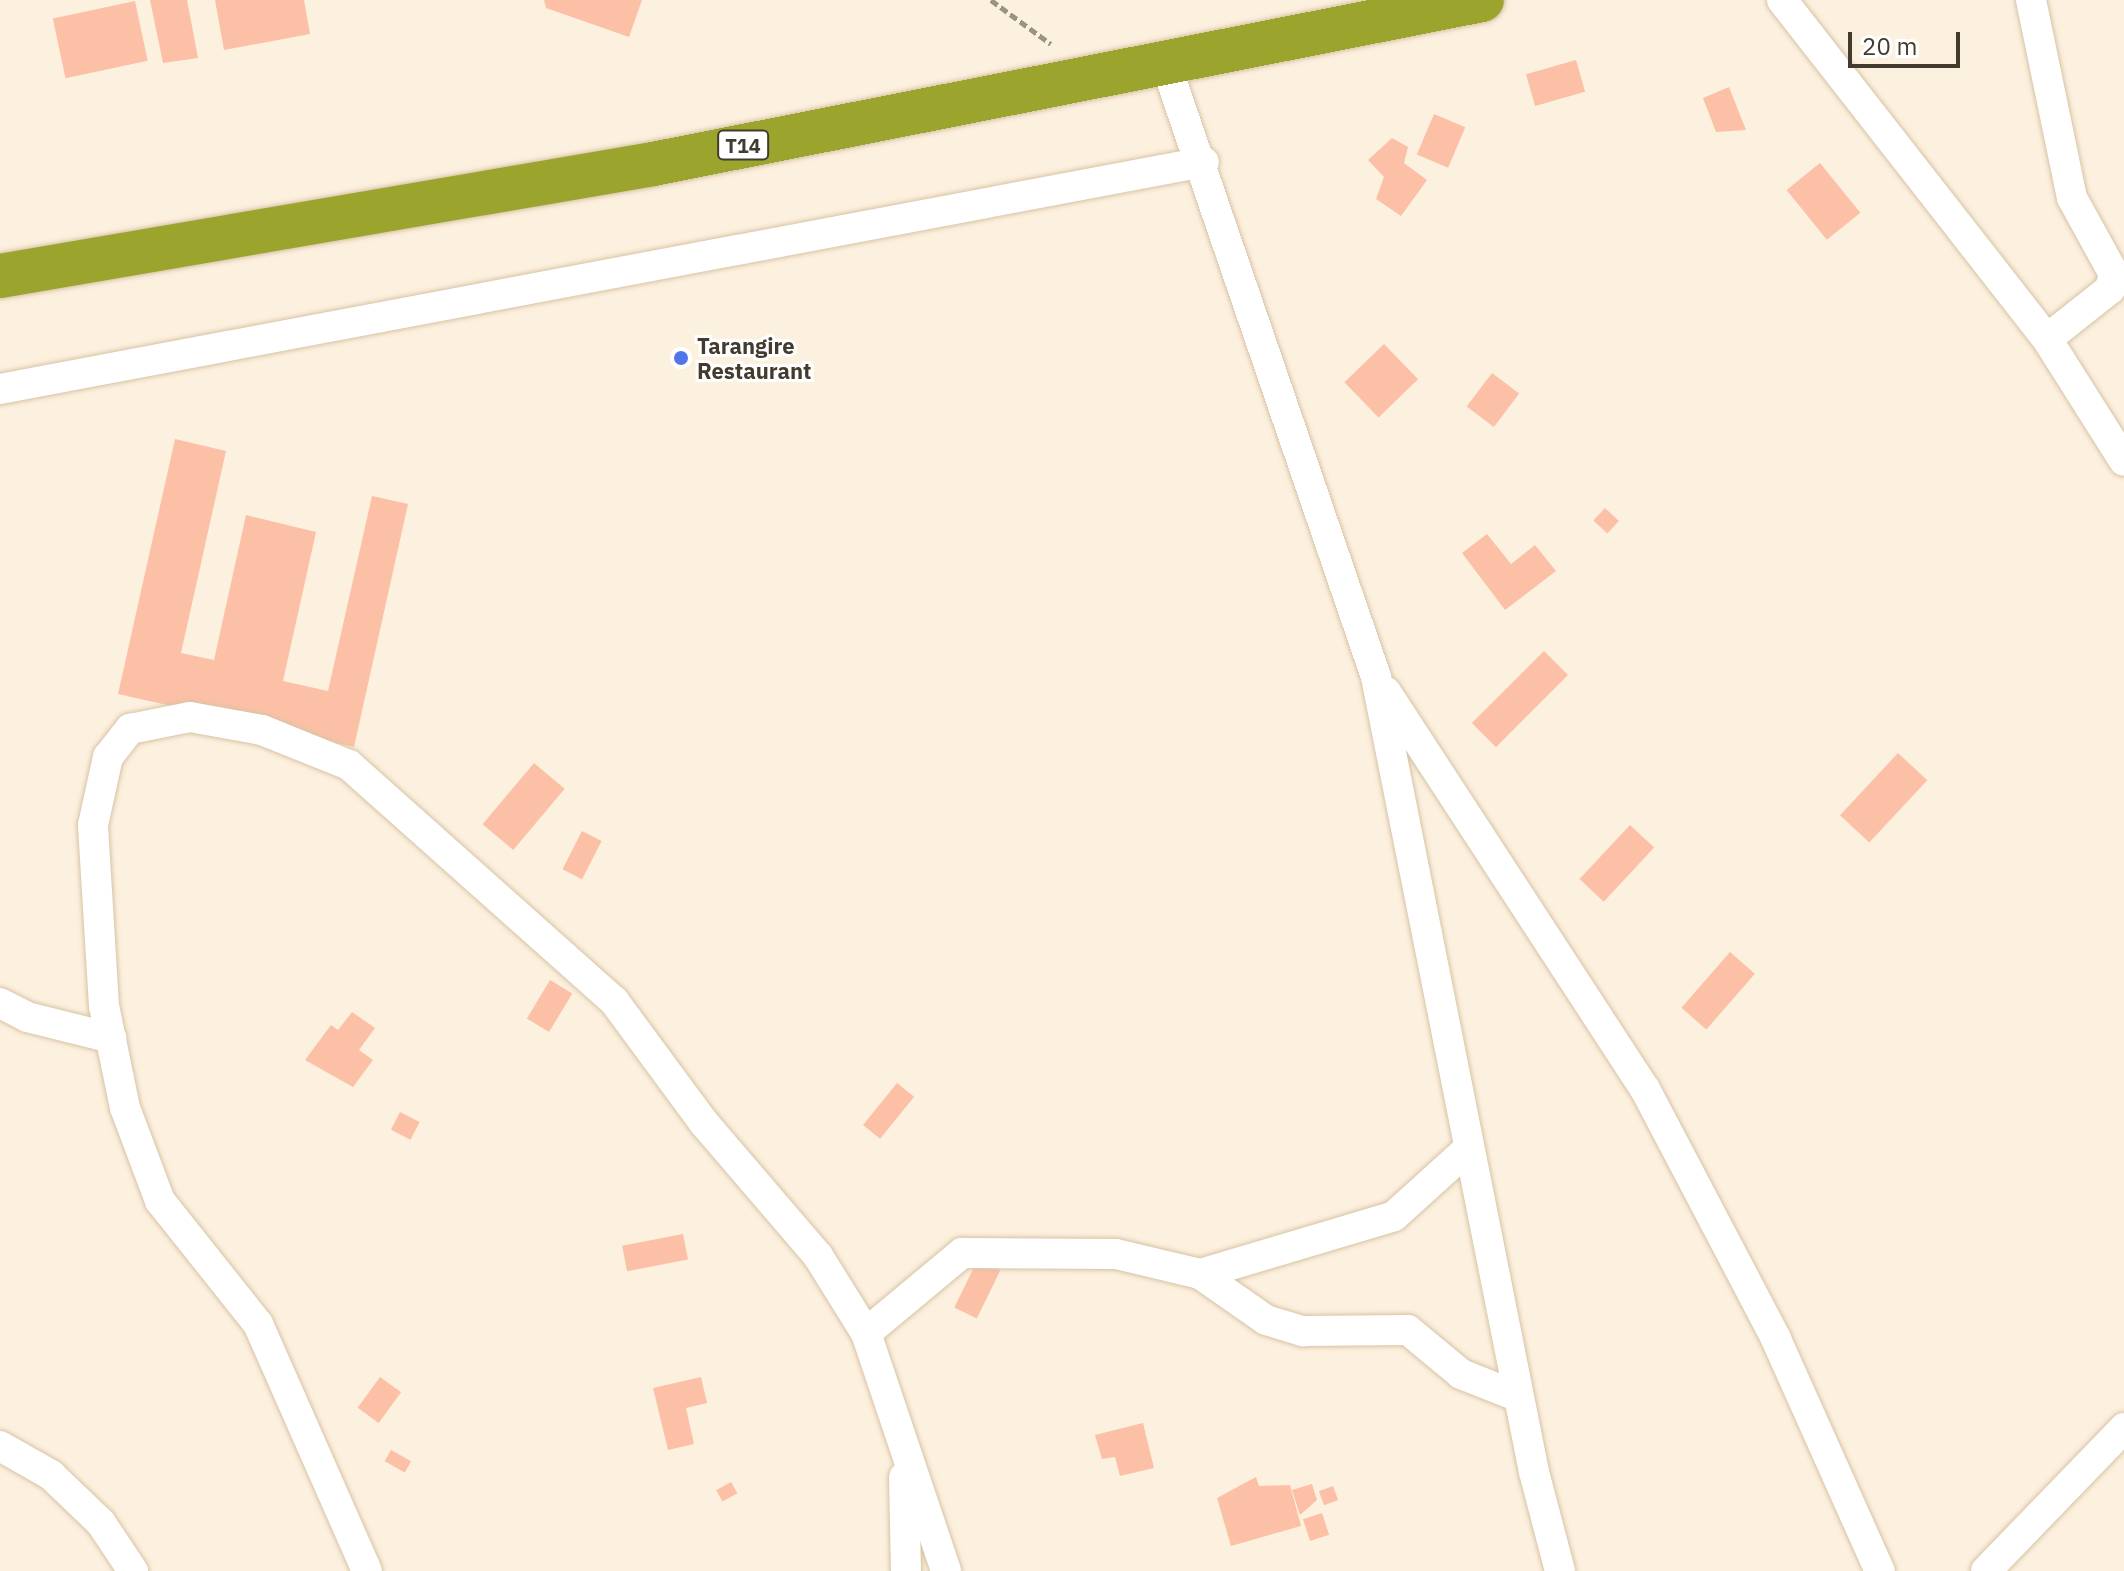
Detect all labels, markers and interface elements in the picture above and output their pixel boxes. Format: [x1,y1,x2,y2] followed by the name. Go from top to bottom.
[1852,16,1964,66] scale bar
[1862,30,1917,62] text: 20 m
[717,129,769,161] road number: T14
[697,332,811,384] place label: Tarangire Restaurant
[672,349,690,367] marker: Tarangire Restaurant

